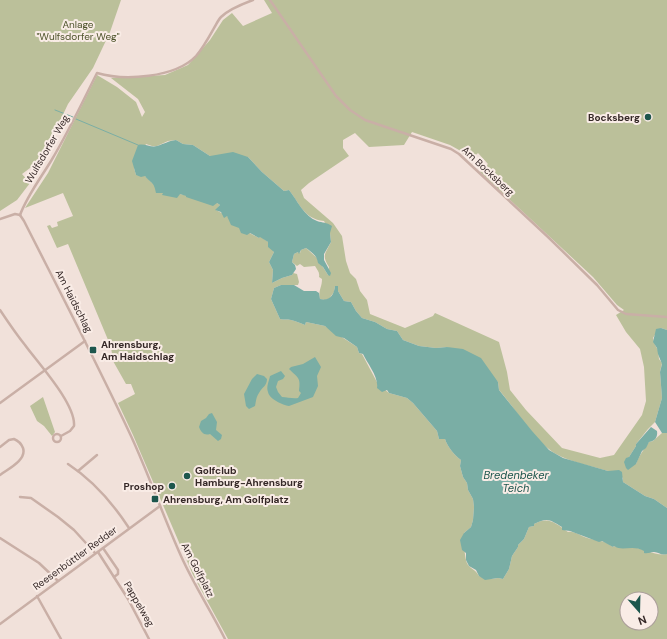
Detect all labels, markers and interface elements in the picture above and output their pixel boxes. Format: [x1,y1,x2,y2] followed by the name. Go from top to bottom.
[36,18,120,43] park label: Anlage "Wulfsdorfer Weg"
[588,111,640,124] place label: Bocksberg
[22,112,72,186] street label: Wulfsdorfer Weg
[643,112,653,122] marker: Bocksberg
[459,143,517,199] street label: Am Bocksberg
[53,267,96,335] street label: Am Haidschlag
[101,338,174,363] place label: Ahrensburg, Am Haidschlag
[88,345,98,355] marker: Ahrensburg, Am Haidschlag
[195,464,303,489] place label: Golfclub Hamburg-Ahrensburg
[483,468,549,495] water label: Bredenbeker Teich
[182,471,192,481] marker: Golfclub Hamburg-Ahrensburg
[124,480,164,493] place label: Proshop
[167,481,177,491] marker: Proshop
[163,493,289,506] place label: Ahrensburg, Am Golfplatz
[150,494,160,504] marker: Ahrensburg, Am Golfplatz
[30,523,120,593] street label: Reesenbüttler Redder
[179,540,218,600] street label: Am Golfplatz
[121,579,157,629] street label: Pappelweg
[619,591,659,631] north arrow
[636,612,649,628] text: N

